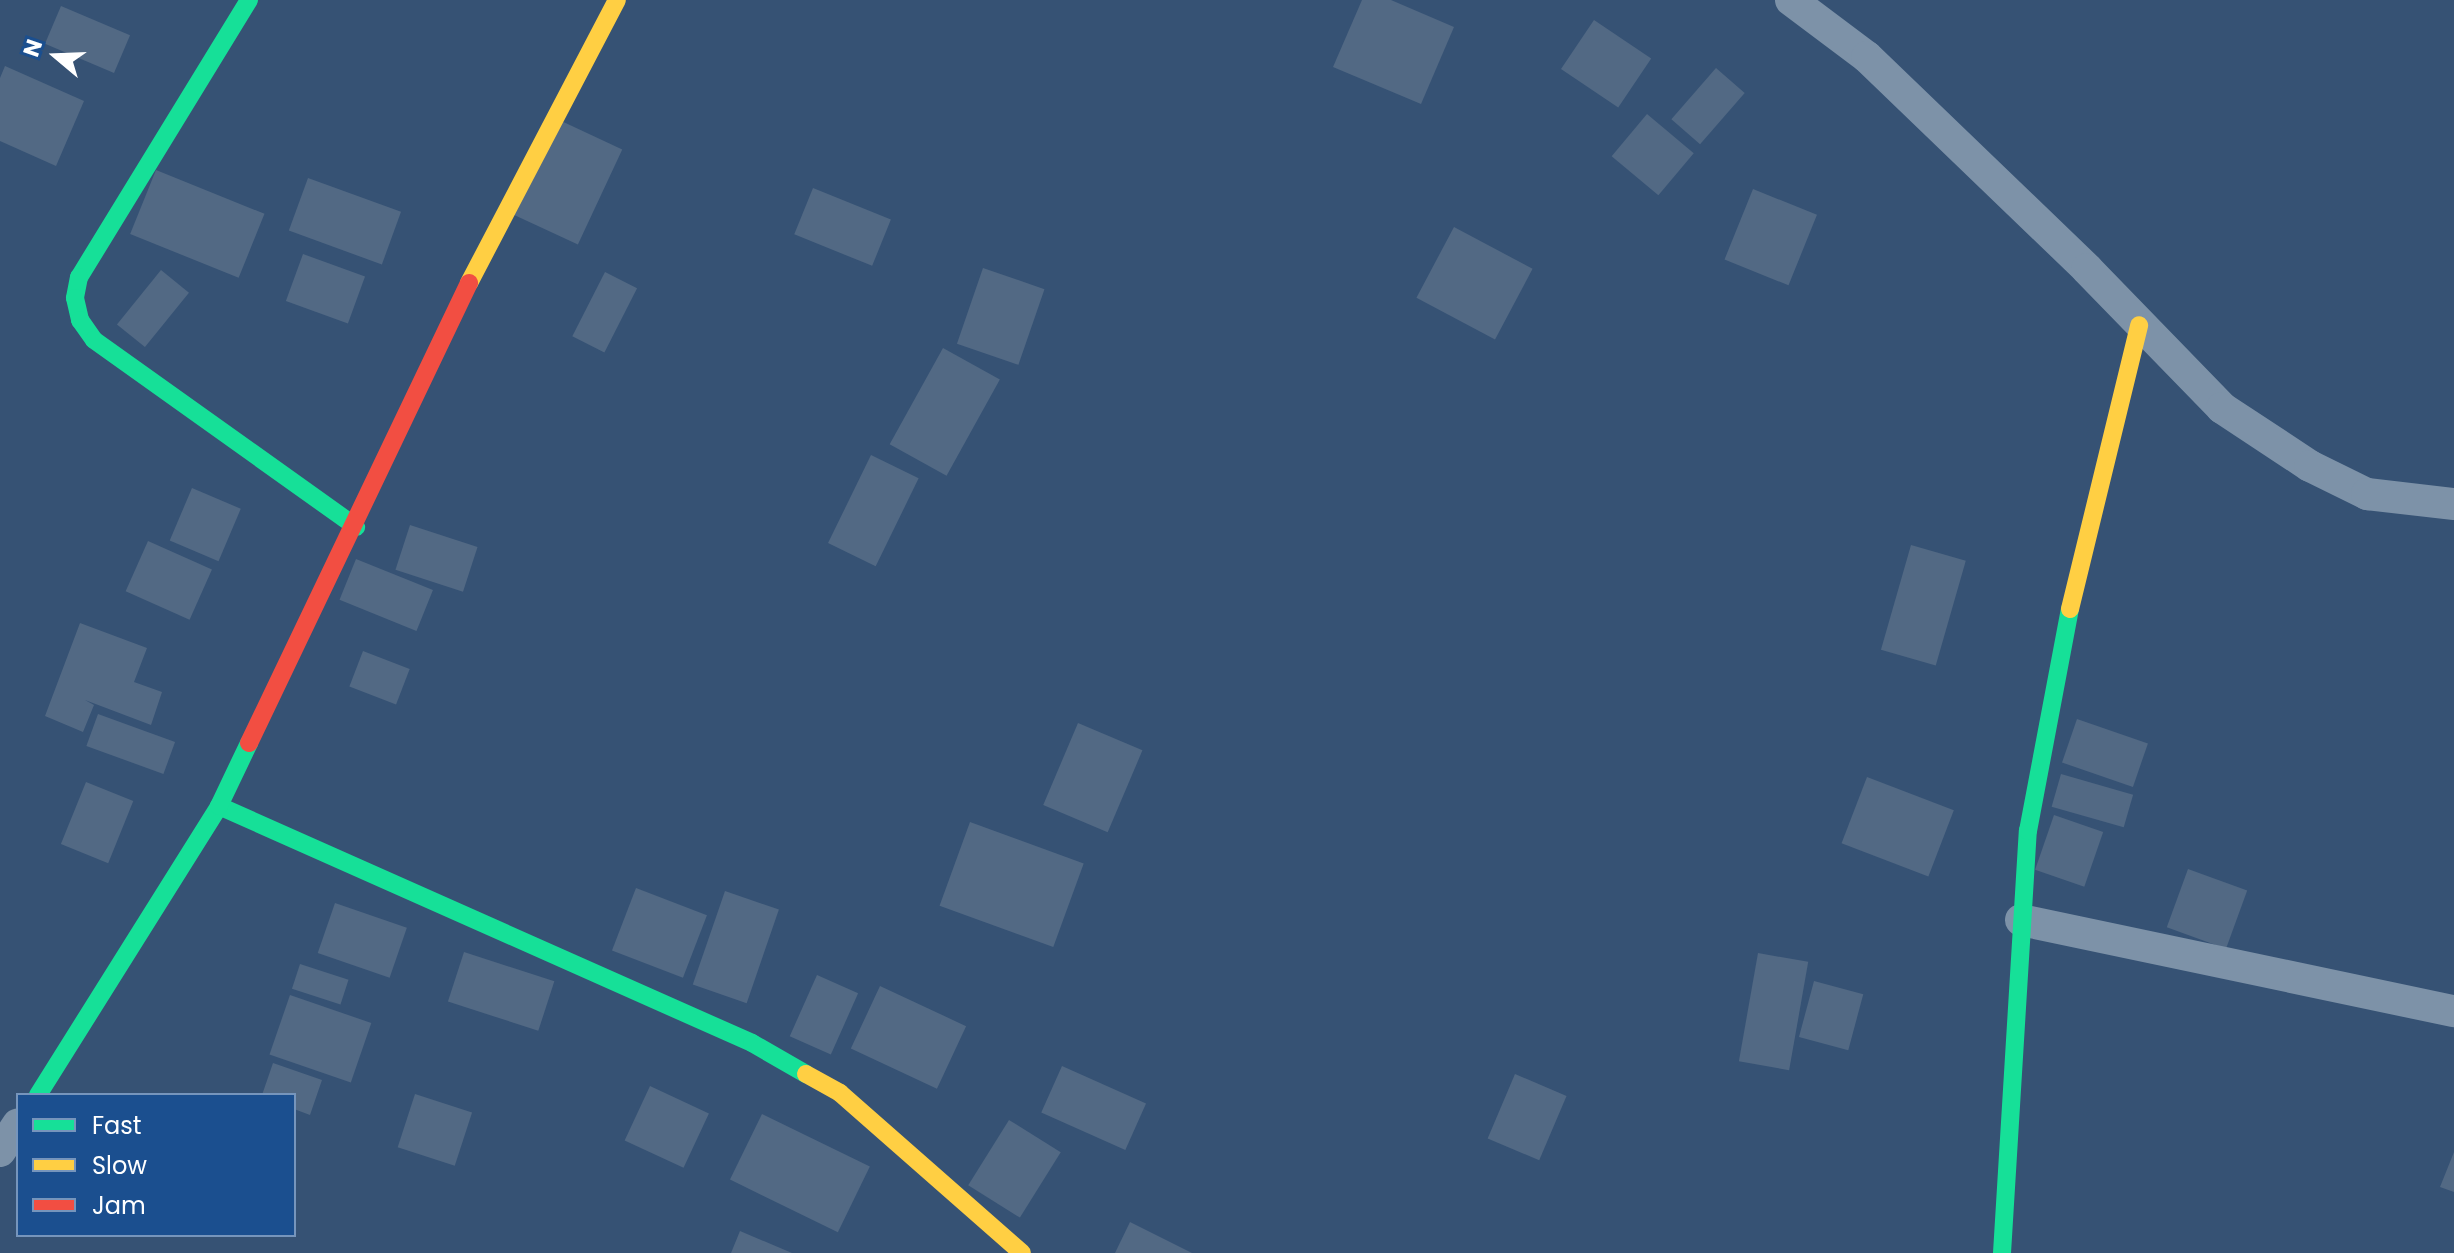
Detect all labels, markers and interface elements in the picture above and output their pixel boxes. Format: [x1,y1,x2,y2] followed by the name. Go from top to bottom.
[16,16,96,96] north arrow
[15,35,50,61] text: N
[16,1093,296,1237] legend
[92,1109,142,1142] text: Fast
[92,1149,147,1182] text: Slow
[92,1189,146,1222] text: Jam

